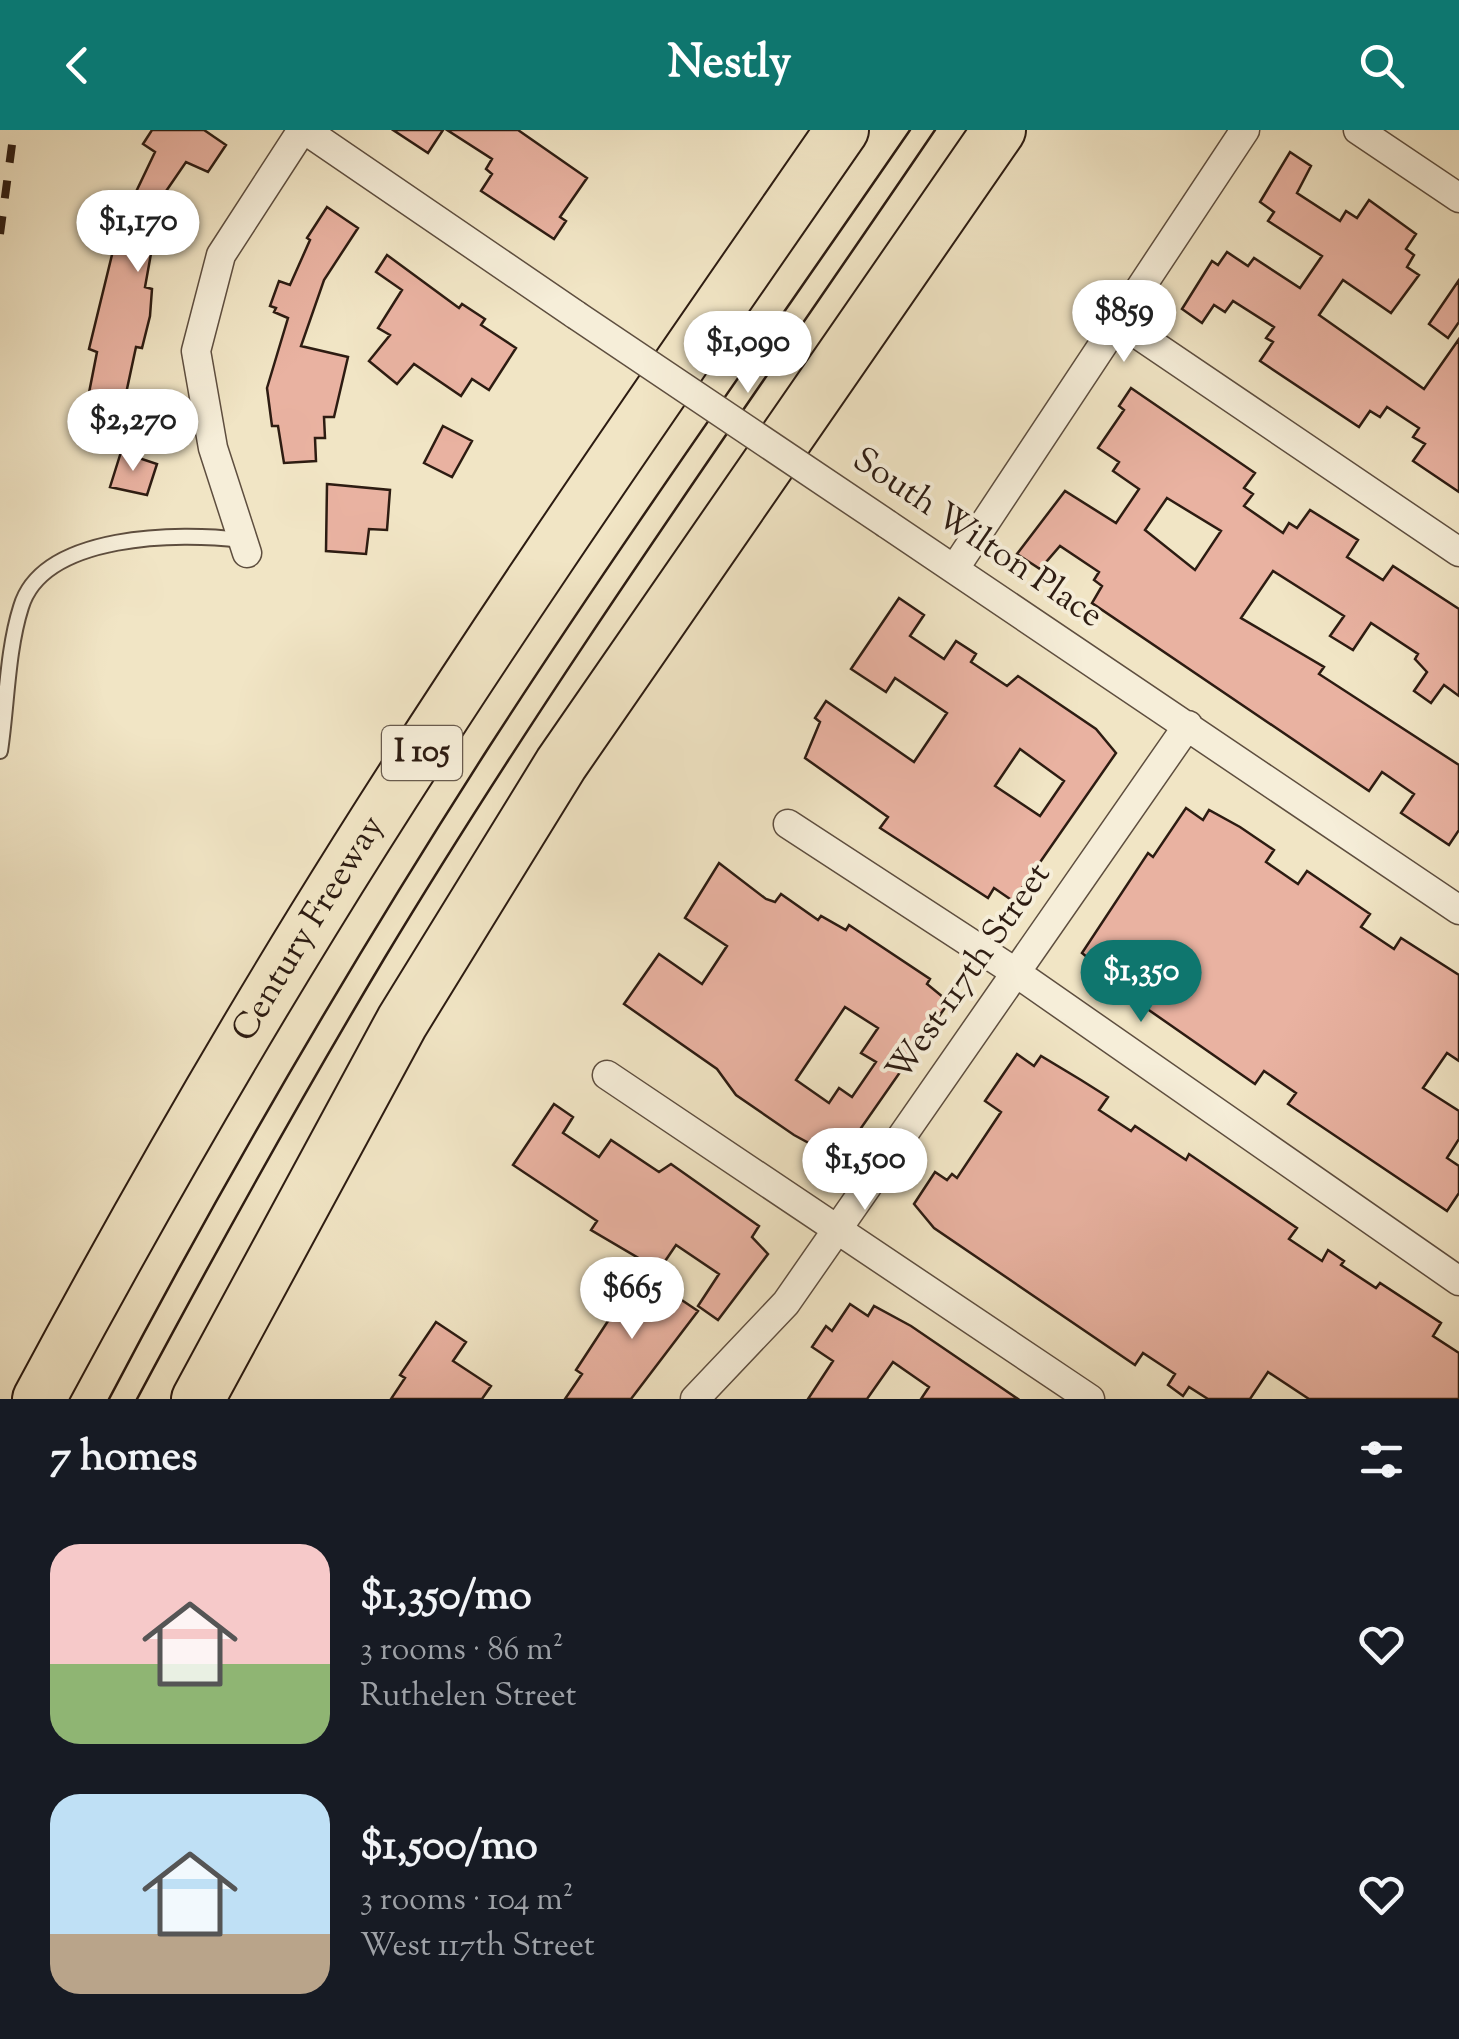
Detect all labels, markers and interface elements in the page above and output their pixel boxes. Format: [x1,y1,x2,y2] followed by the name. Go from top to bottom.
[668,33,791,98] text: Nestly
[50,38,105,93] icon: back
[1354,38,1409,93] icon: search
[57,190,219,275] pin: $1,170
[98,199,178,245] text: $1,170
[1065,280,1183,365] pin: $859
[1094,289,1154,335] text: $859
[667,311,829,396] pin: $1,090
[706,320,790,366] text: $1,090
[52,389,214,474] pin: $2,270
[89,398,177,444] text: $2,270
[841,436,1113,642] street label: South Wilton Place
[382,726,462,780] road number: I 105
[220,806,398,1052] street label: Century Freeway
[876,853,1065,1093] street label: West 117th Street
[1060,940,1222,1025] pin: $1,350
[1103,949,1179,995] text: $1,350
[784,1128,946,1213] pin: $1,500
[824,1137,906,1183] text: $1,500
[573,1257,691,1342] pin: $665
[602,1266,662,1312] text: $665
[50,1429,198,1489] text: 7 homes
[1354,1432,1409,1487] icon: filters
[360,1568,532,1628] text: $1,350/mo
[130,1584,250,1704] icon: home
[1354,1617,1409,1672] icon: heart
[360,1628,563,1674] text: 3 rooms · 86 m²
[360,1674,577,1720] text: Ruthelen Street
[360,1818,538,1878] text: $1,500/mo
[130,1834,250,1954] icon: home
[1354,1867,1409,1922] icon: heart
[360,1878,574,1924] text: 3 rooms · 104 m²
[360,1924,595,1970] text: West 117th Street

